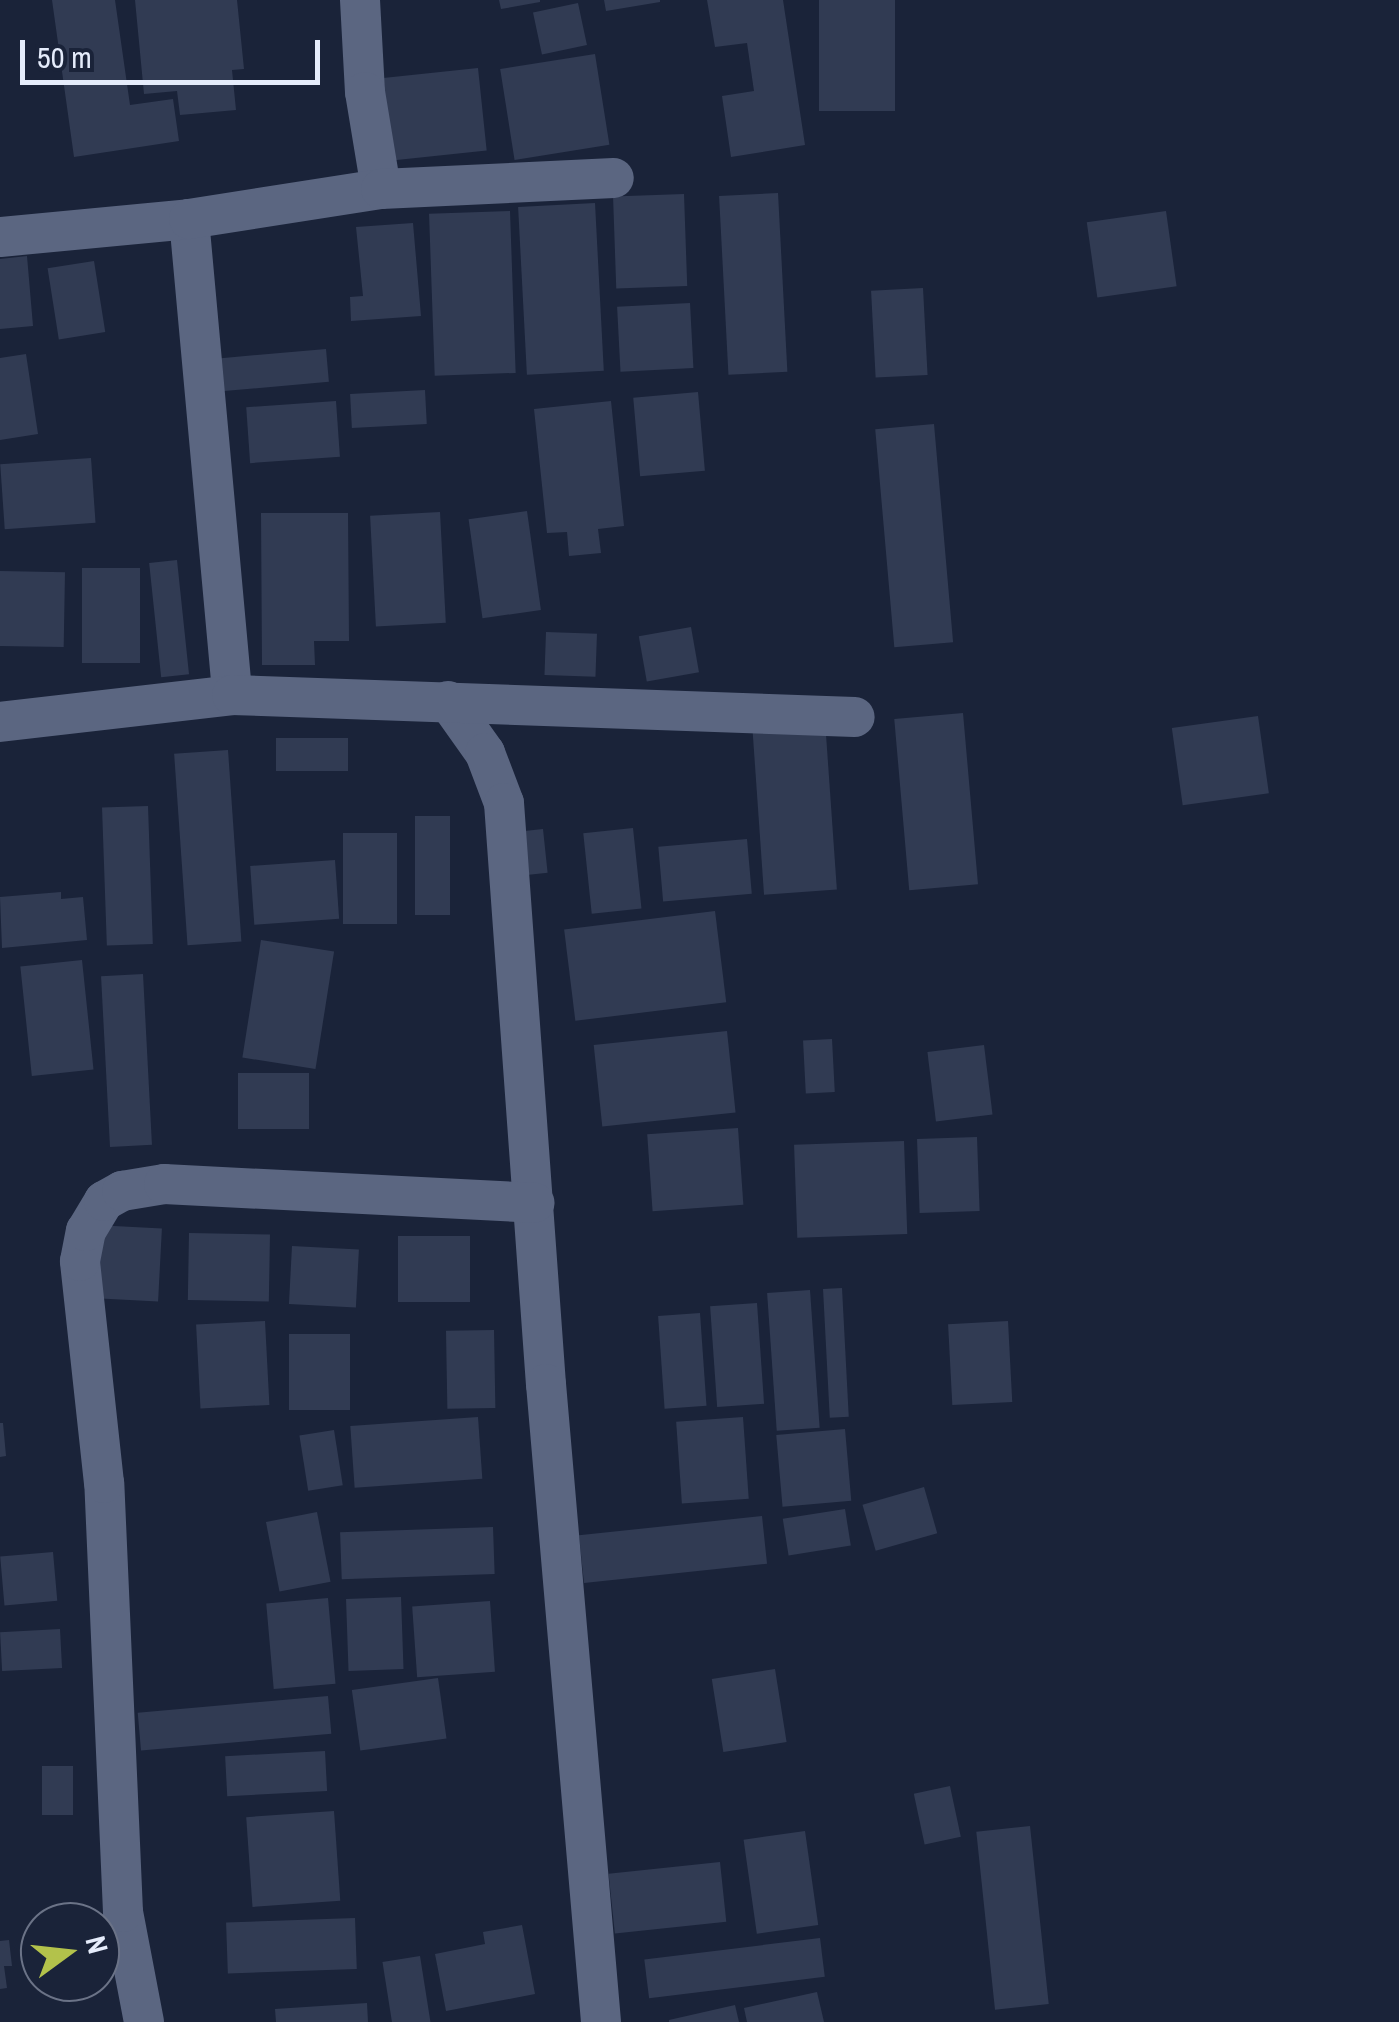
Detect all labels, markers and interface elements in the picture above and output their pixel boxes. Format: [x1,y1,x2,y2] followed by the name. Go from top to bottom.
[25,20,325,82] scale bar
[37,37,92,77] text: 50 m
[20,1902,120,2002] north arrow
[77,1932,118,1958] text: N

